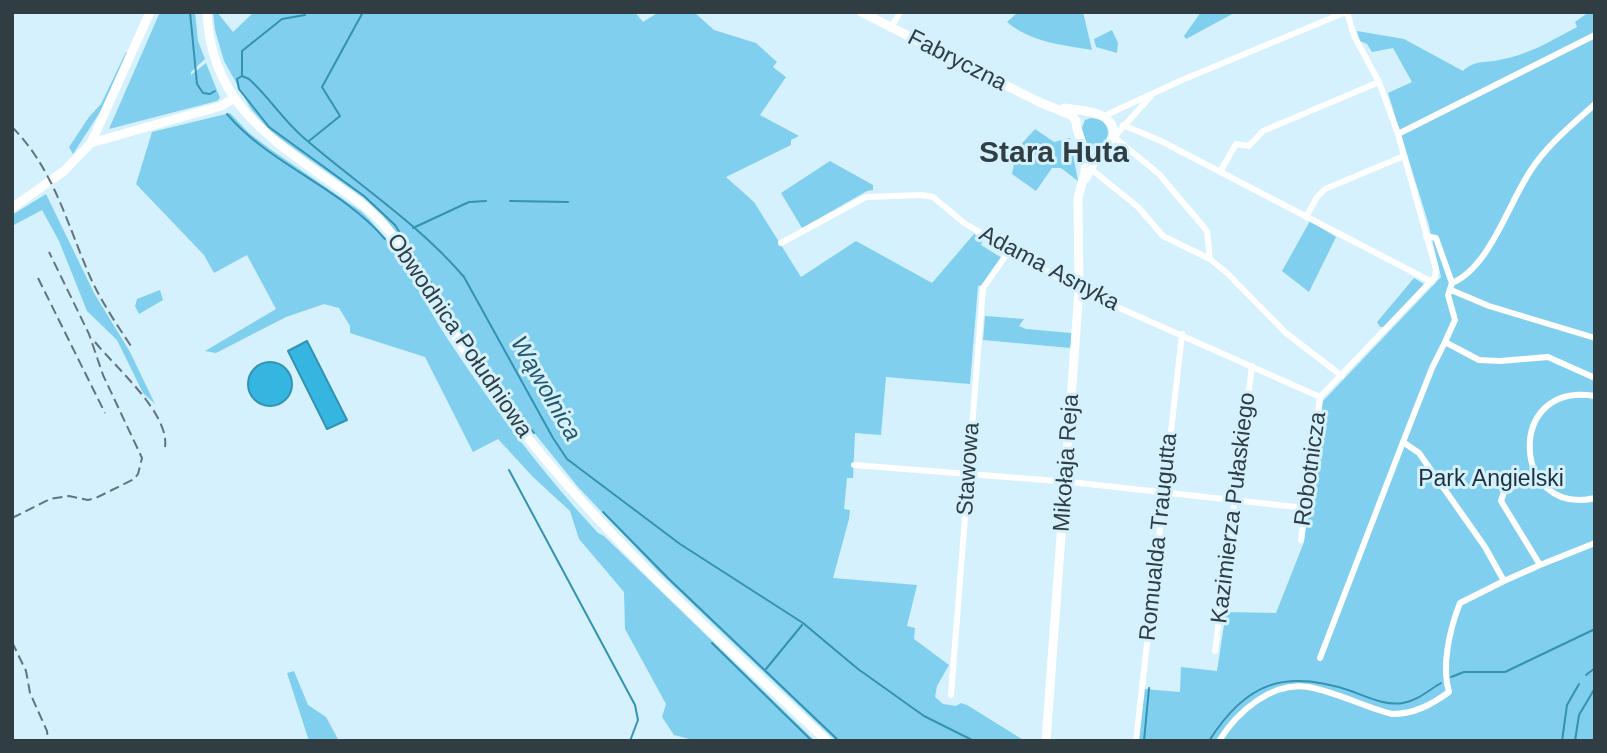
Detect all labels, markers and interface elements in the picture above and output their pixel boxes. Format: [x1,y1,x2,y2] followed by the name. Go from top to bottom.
[903,24,1011,98] street label: Fabryczna
[979,136,1129,172] district label: Stara Huta
[974,221,1124,317] street label: Adama Asnyka
[380,229,538,443] street label: Obwodnica Południowa
[504,332,586,446] water label: Wąwolnica
[1206,391,1262,625] street label: Kazimierza Pułaskiego
[1048,393,1086,533] street label: Mikołaja Reja
[1289,410,1333,528] street label: Robotnicza
[952,421,986,517] street label: Stawowa
[1134,432,1184,642] street label: Romualda Traugutta
[1418,466,1564,494] park label: Park Angielski

